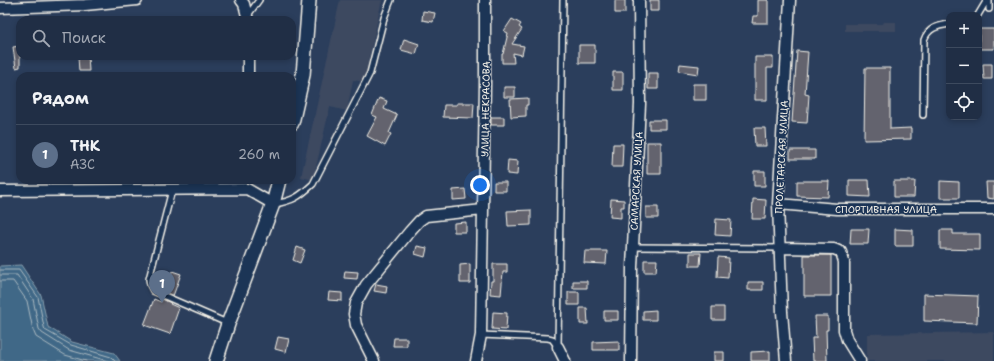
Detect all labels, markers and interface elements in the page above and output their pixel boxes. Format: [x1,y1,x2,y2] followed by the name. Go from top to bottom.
[946,12,982,120] map controls
[946,12,982,48] button: +
[16,16,296,60] search box
[30,27,52,49] icon: search
[62,28,106,48] text: Поиск
[946,48,982,84] button: −
[478,61,493,157] street label: УЛИЦА НЕКРАСОВА
[946,84,982,120] button: locate
[32,87,89,109] text: Рядом
[772,100,791,214] street label: ПРОЛЕТАРСКАЯ УЛИЦА
[627,131,646,231] street label: САМАРСКАЯ УЛИЦА
[70,136,100,156] text: ТНК
[42,146,48,163] text: 1
[238,146,280,163] text: 260 m
[70,156,95,173] text: АЗС
[470,175,490,195] your location
[835,203,937,216] street label: СПОРТИВНАЯ УЛИЦА
[149,270,175,303] pin: 1

